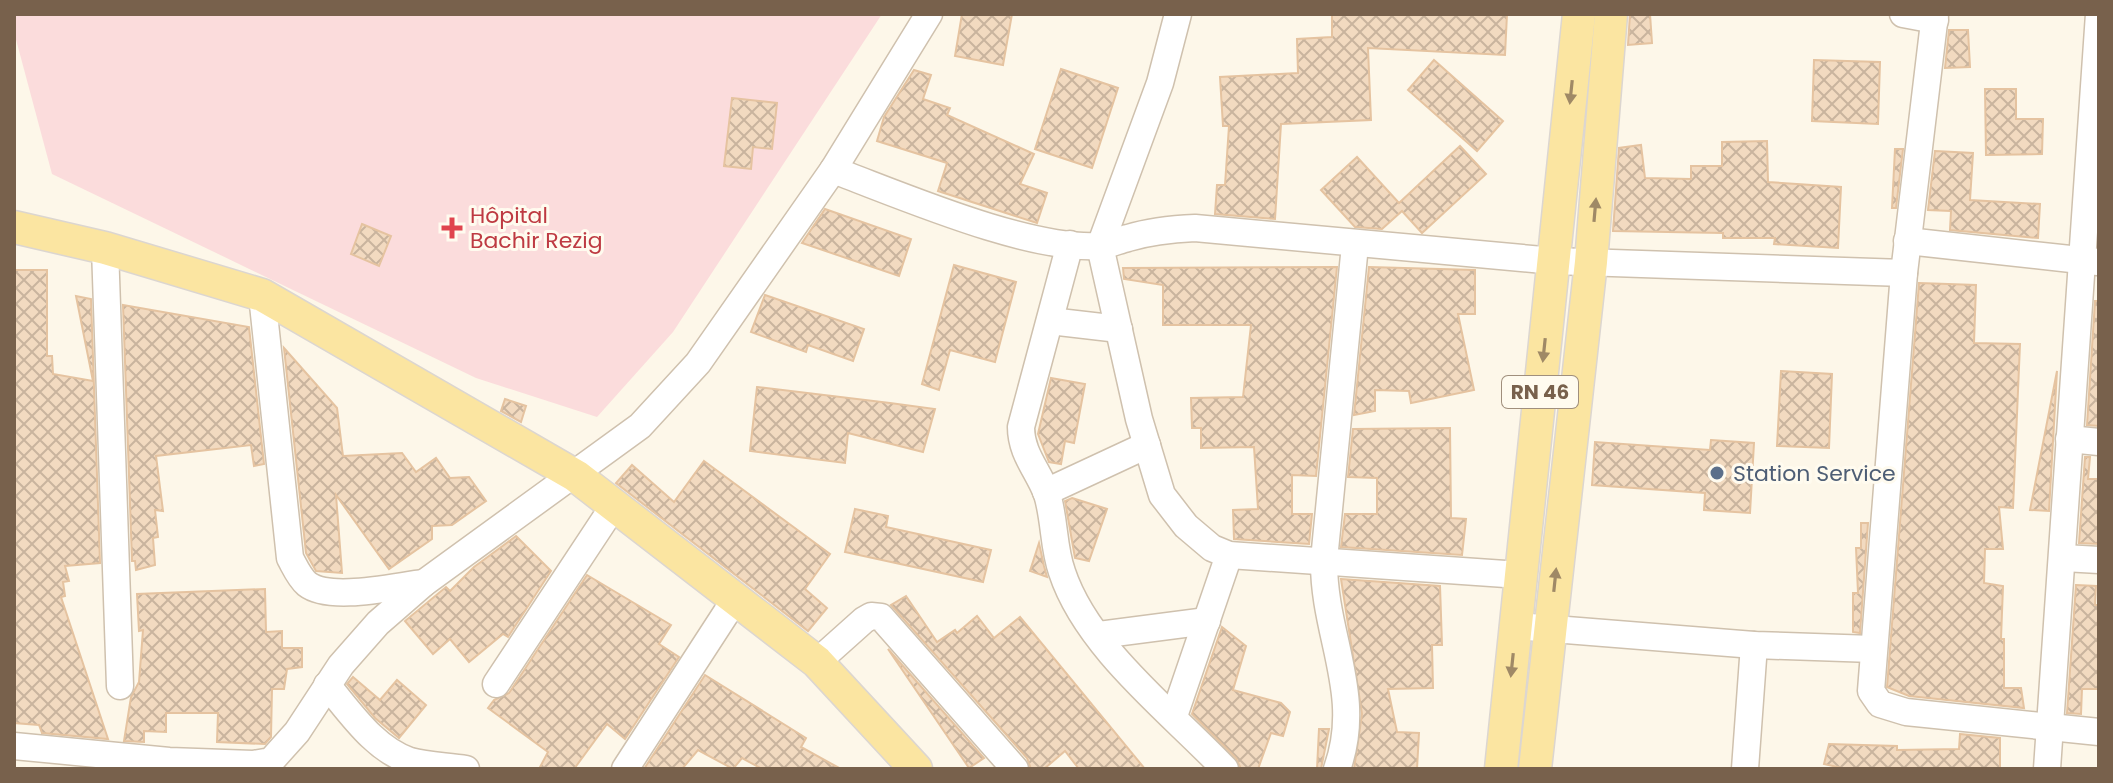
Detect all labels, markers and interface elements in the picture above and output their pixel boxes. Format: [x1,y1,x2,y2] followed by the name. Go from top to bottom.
[1564,80,1577,105] one-way arrow
[1589,197,1602,222] one-way arrow
[470,200,603,256] place label: Hôpital Bachir Rezig
[441,217,463,239] marker: Hôpital Bachir Rezig
[1538,338,1551,363] one-way arrow
[1502,376,1578,408] road number: RN 46
[1733,458,1896,489] place label: Station Service
[1708,464,1726,482] marker: Station Service
[1548,567,1561,592] one-way arrow
[1506,652,1519,677] one-way arrow

